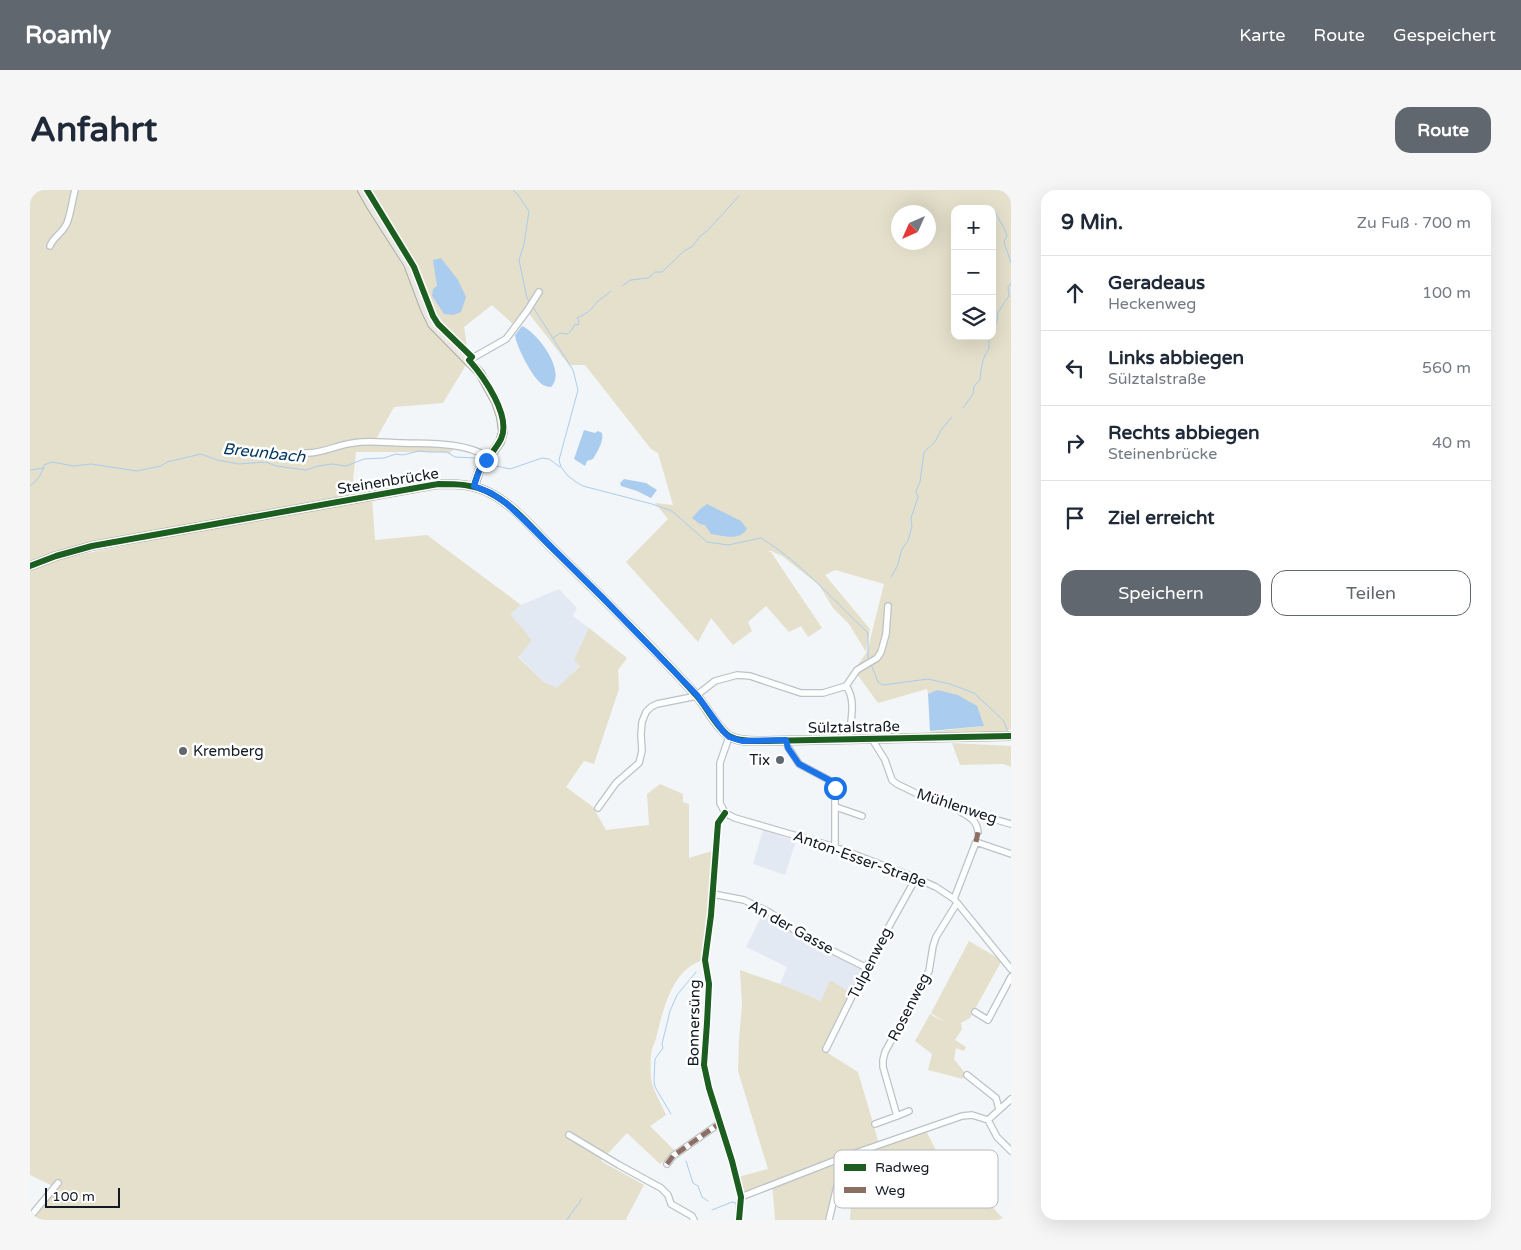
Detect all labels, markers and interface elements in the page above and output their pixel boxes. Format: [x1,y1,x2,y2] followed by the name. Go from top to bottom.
[25,21,111,50] text: Roamly
[1239,24,1285,46] text: Karte
[1313,24,1365,46] text: Route
[1393,24,1496,46] text: Gespeichert
[1395,107,1491,153] button: Route
[30,109,157,151] text: Anfahrt
[891,205,936,250] north arrow
[951,205,996,340] map controls
[951,205,996,250] button: +
[1061,210,1123,235] text: 9 Min.
[1357,213,1471,233] text: Zu Fuß · 700 m
[951,250,996,295] button: −
[1108,272,1205,294] text: Geradeaus
[1061,279,1089,307] icon: ahead
[1422,283,1471,303] text: 100 m
[1108,294,1196,314] text: Heckenweg
[951,295,996,340] button: layers
[1108,347,1244,369] text: Links abbiegen
[1061,354,1089,382] icon: left
[1422,358,1471,378] text: 560 m
[1108,369,1206,389] text: Sülztalstraße
[1108,422,1260,444] text: Rechts abbiegen
[1061,429,1089,457] icon: right
[1432,433,1471,453] text: 40 m
[222,439,307,467] water label: Breunbach
[1108,444,1217,464] text: Steinenbrücke
[475,449,498,472] route end
[336,464,440,498] street label: Steinenbrücke
[1061,504,1089,532] icon: arrive
[1108,507,1215,529] text: Ziel erreicht
[1061,570,1261,616] button: Speichern
[1271,570,1471,616] button: Teilen
[808,717,900,737] street label: Sülztalstraße
[193,742,264,760] place label: Kremberg
[177,745,189,757] marker: Kremberg
[749,751,770,769] place label: Tix
[774,754,786,766] marker: Tix
[824,777,847,800] route start
[914,785,1000,827] street label: Mühlenweg
[791,827,929,891] street label: Anton-Esser-Straße
[745,896,837,958] street label: An der Gasse
[844,924,896,1002] street label: Tulpenweg
[884,970,934,1044] street label: Rosenweg
[684,979,704,1067] street label: Bonnersüng
[834,1150,998,1208] legend
[875,1159,929,1176] text: Radweg
[875,1182,905,1199] text: Weg
[45,1185,120,1208] scale bar
[52,1188,95,1205] text: 100 m

